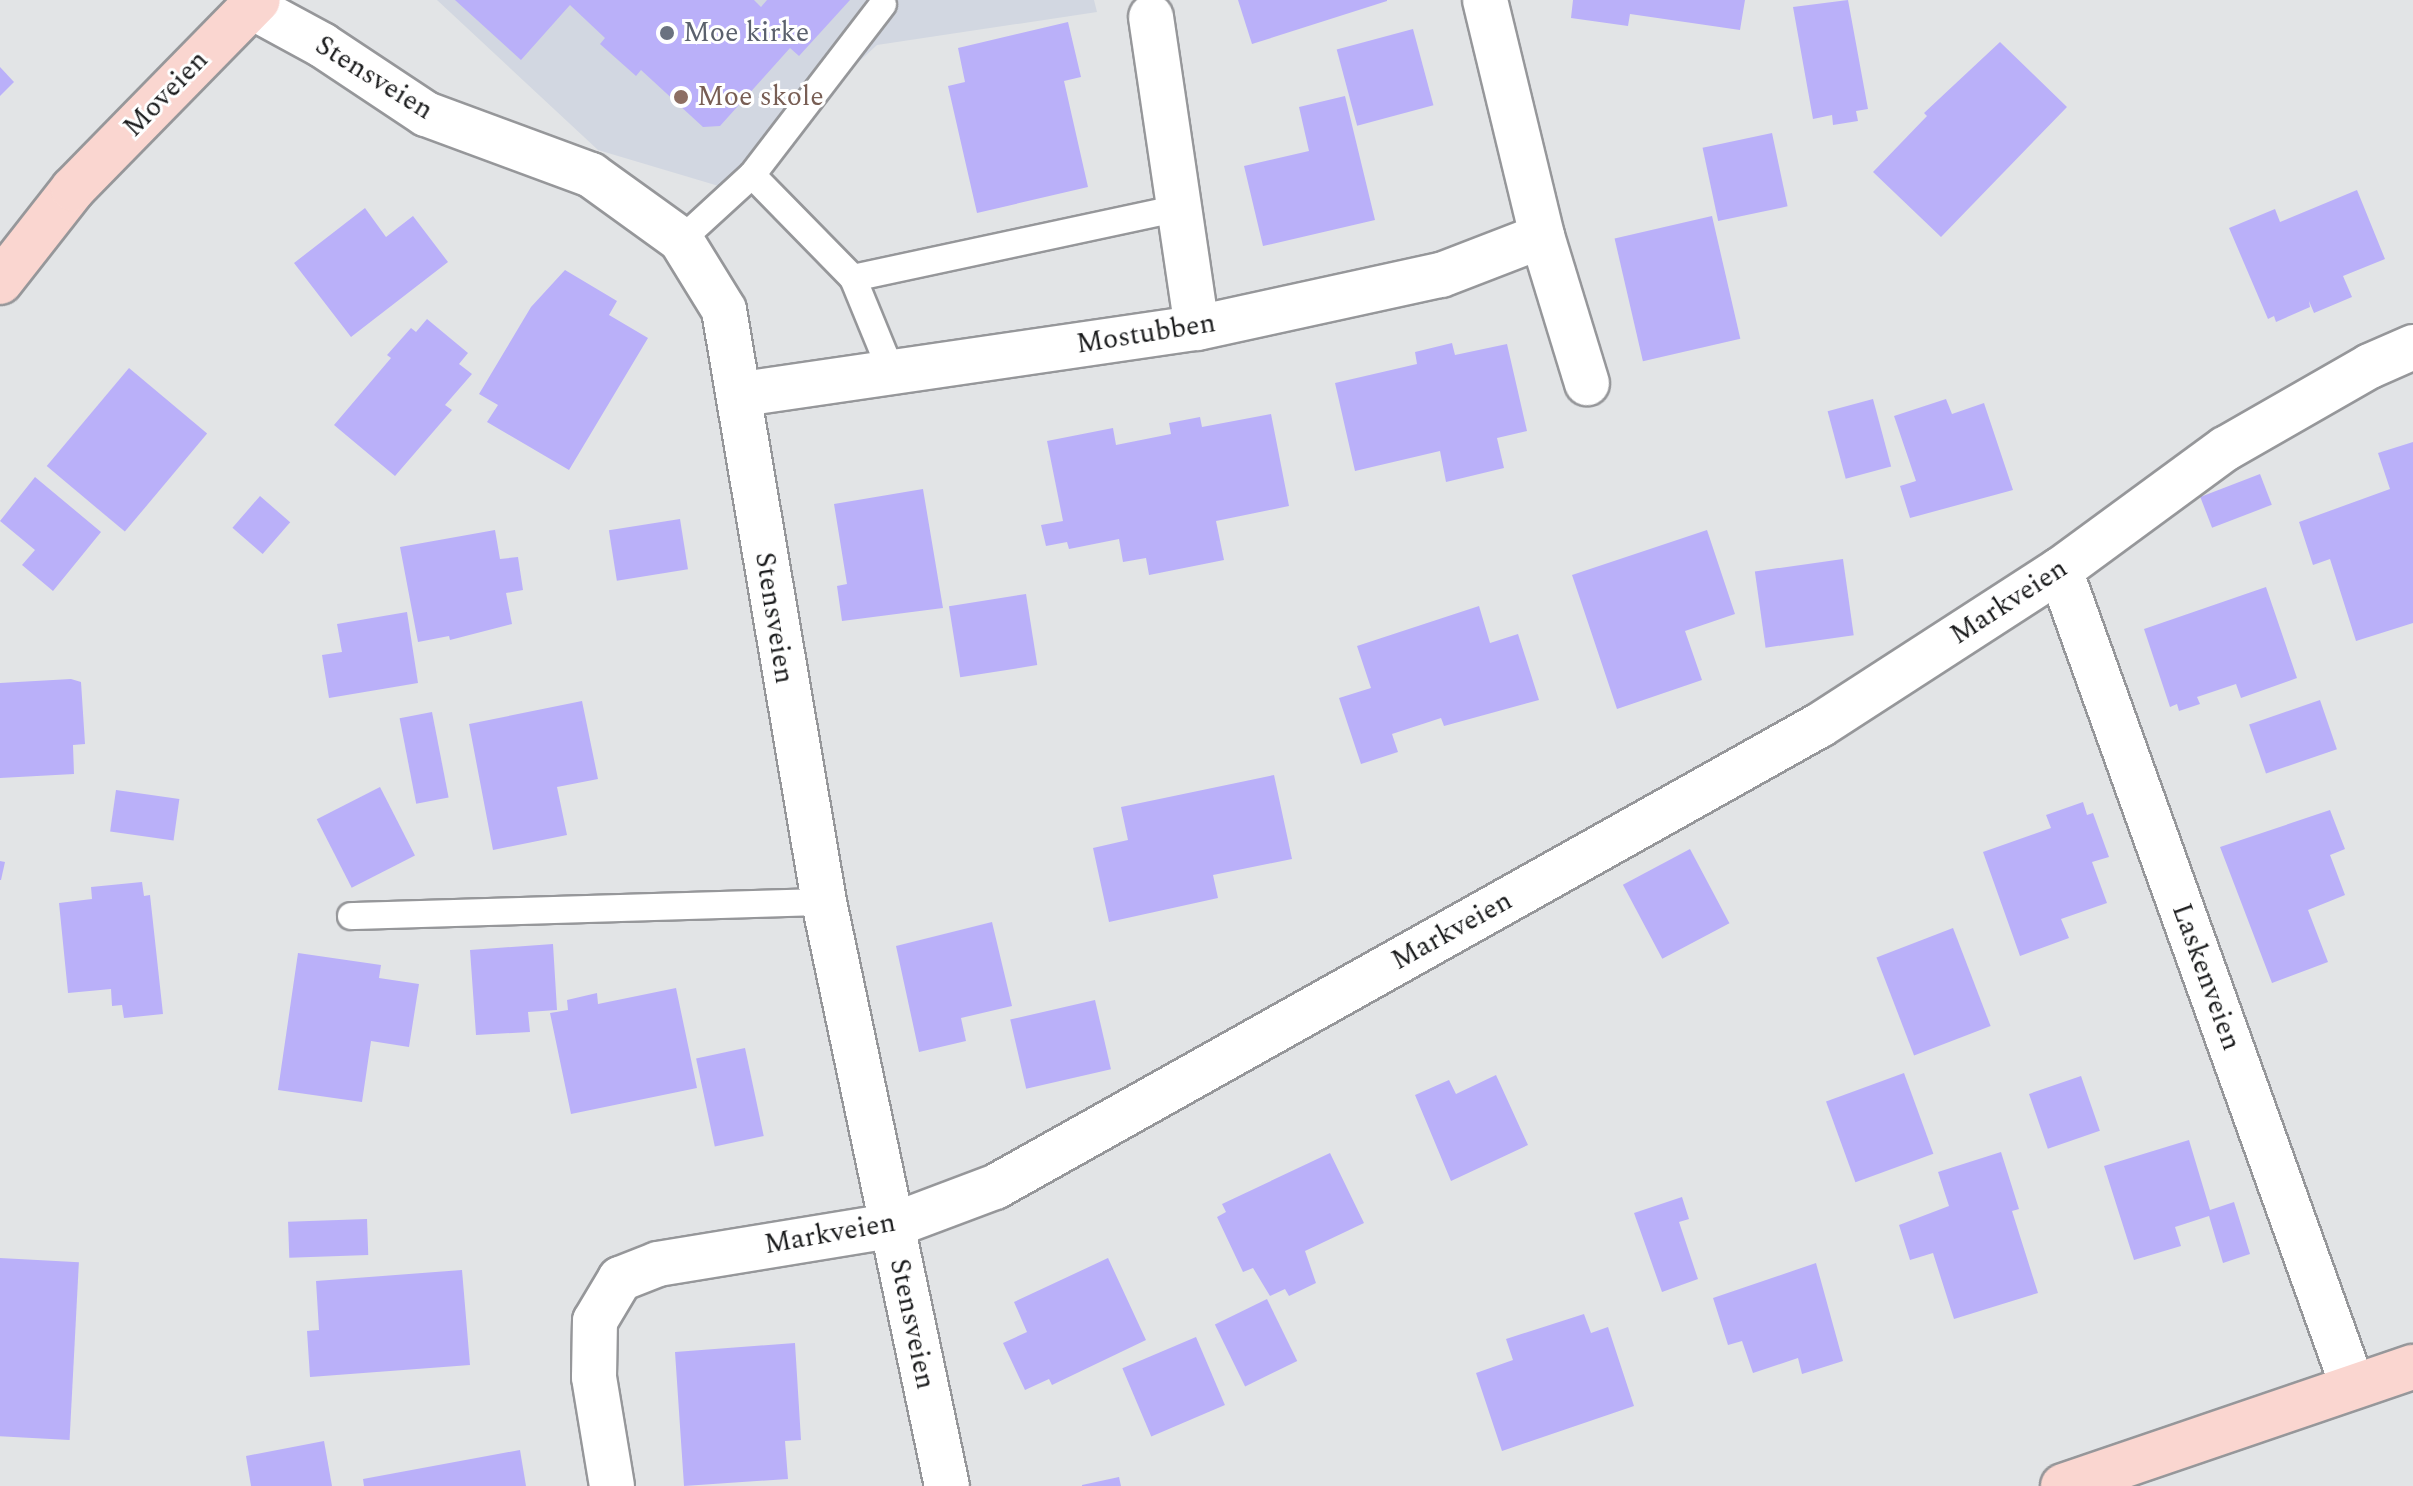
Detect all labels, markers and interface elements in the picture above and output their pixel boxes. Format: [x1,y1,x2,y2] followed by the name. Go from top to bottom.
[683,16,809,50] place label: Moe kirke
[658,24,676,42] marker: Moe kirke
[309,29,439,127] street label: Stensveien
[117,44,215,144] street label: Moveien
[697,80,824,114] place label: Moe skole
[672,88,690,106] marker: Moe skole
[1074,306,1218,362] street label: Mostubben
[747,550,801,686] street label: Stensveien
[1944,552,2074,652] street label: Markveien
[1386,884,1518,978] street label: Markveien
[2164,899,2248,1055] street label: Laskenveien
[762,1206,898,1262] street label: Markveien
[882,1256,942,1392] street label: Stensveien

